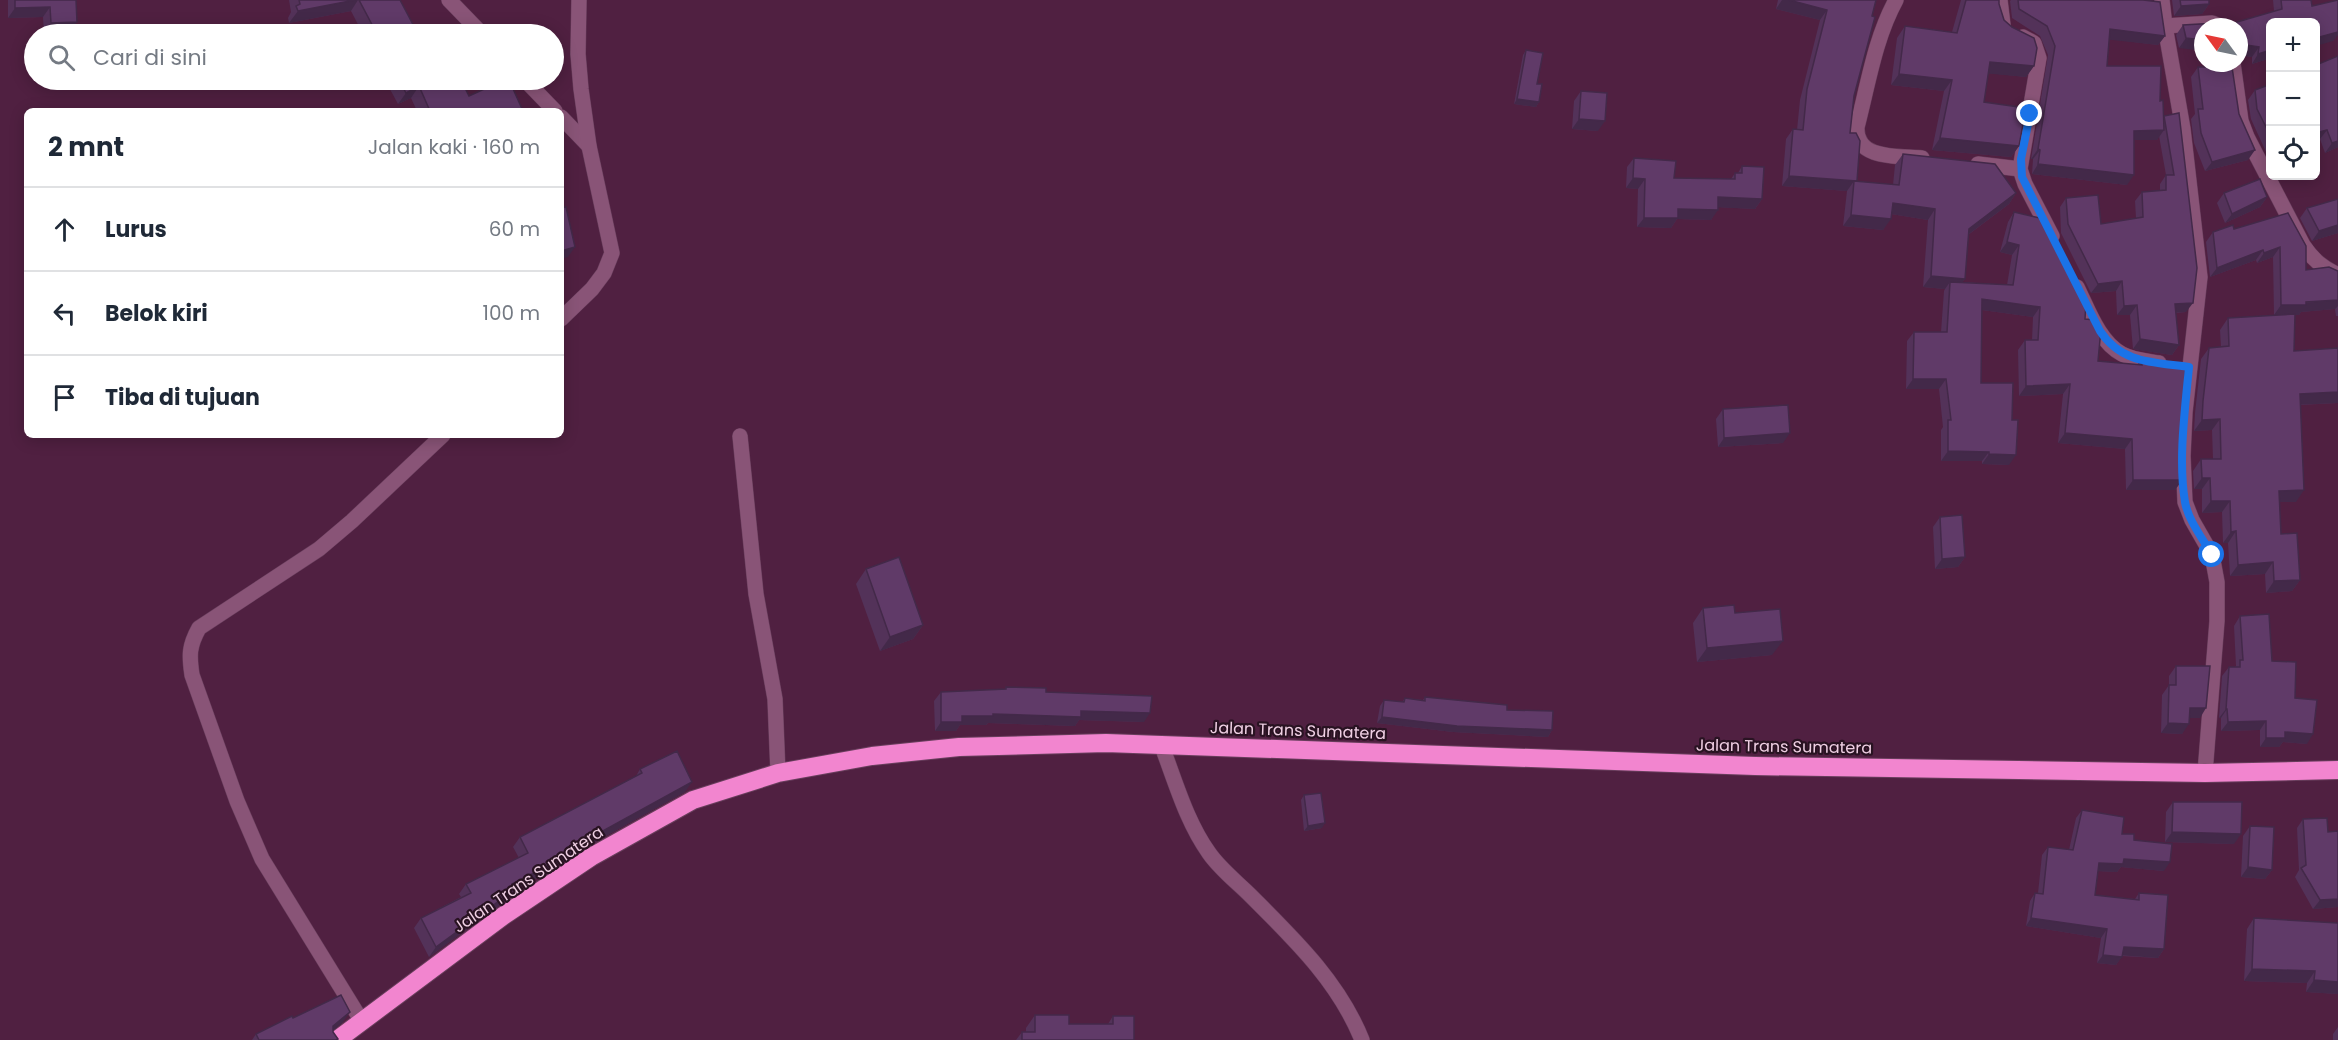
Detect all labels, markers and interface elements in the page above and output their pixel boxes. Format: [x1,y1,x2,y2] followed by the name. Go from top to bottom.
[2194,18,2248,72] north arrow
[2266,18,2320,180] map controls
[2266,18,2320,72] button: +
[24,24,564,90] search box
[45,41,78,74] icon: search
[93,42,207,73] text: Cari di sini
[2266,72,2320,126] button: −
[2016,100,2042,126] route end
[2266,126,2320,180] button: locate
[48,129,124,165] text: 2 mnt
[368,133,540,161] text: Jalan kaki · 160 m
[48,213,81,246] icon: ahead
[105,214,167,245] text: Lurus
[489,215,540,243] text: 60 m
[48,297,81,330] icon: left
[105,298,208,329] text: Belok kiri
[483,299,540,327] text: 100 m
[48,381,81,414] icon: arrive
[105,382,260,413] text: Tiba di tujuan
[2198,541,2224,567] route start
[1209,716,1386,745] street label: Jalan Trans Sumatera
[1696,733,1872,760] street label: Jalan Trans Sumatera
[449,821,608,938] street label: Jalan Trans Sumatera

